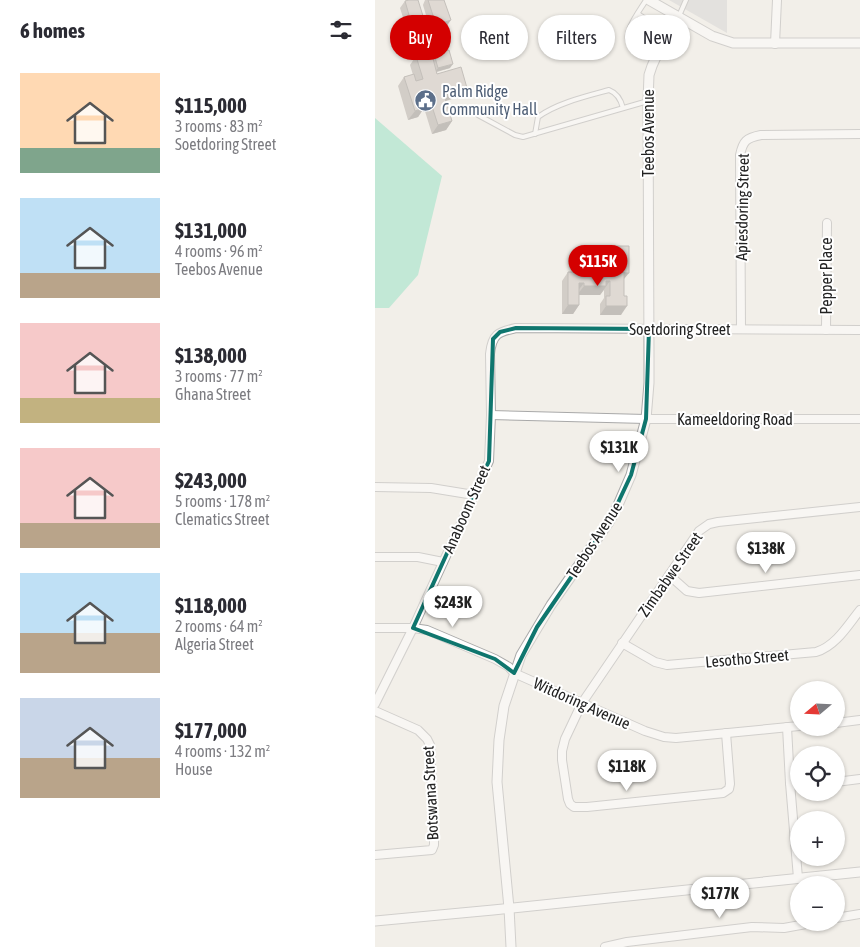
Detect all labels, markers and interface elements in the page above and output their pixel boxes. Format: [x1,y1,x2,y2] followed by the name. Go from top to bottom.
[390,15,451,60] chip: Buy
[461,15,528,60] chip: Rent
[538,15,615,60] chip: Filters
[625,15,690,60] chip: New
[327,16,355,44] icon: filters
[20,18,85,42] text: 6 homes
[442,82,538,119] place label: Palm Ridge Community Hall
[414,88,438,112] public building icon: Palm Ridge Community Hall
[639,89,657,177] street label: Teebos Avenue
[60,93,120,153] icon: home
[175,93,247,117] text: $115,000
[175,117,263,135] text: 3 rooms · 83 m²
[175,135,276,153] text: Soetdoring Street
[732,153,753,261] street label: Apiesdoring Street
[60,218,120,278] icon: home
[175,218,247,242] text: $131,000
[817,238,836,315] street label: Pepper Place
[175,242,263,260] text: 4 rooms · 96 m²
[563,244,633,287] pin: $115K
[579,252,617,270] text: $115K
[175,260,263,278] text: Teebos Avenue
[629,320,731,339] street label: Soetdoring Street
[60,343,120,403] icon: home
[175,343,247,367] text: $138,000
[175,367,263,385] text: 3 rooms · 77 m²
[175,385,251,403] text: Ghana Street
[677,410,793,429] street label: Kameeldoring Road
[584,430,654,473] pin: $131K
[600,438,638,456] text: $131K
[439,462,494,556] street label: Anaboom Street
[60,468,120,528] icon: home
[175,468,247,492] text: $243,000
[175,492,270,510] text: 5 rooms · 178 m²
[563,498,625,582] street label: Teebos Avenue
[175,510,270,528] text: Clematics Street
[634,528,706,620] street label: Zimbabwe Street
[731,532,801,574] pin: $138K
[747,539,785,557] text: $138K
[418,586,488,628] pin: $243K
[60,593,120,653] icon: home
[175,593,247,617] text: $118,000
[434,593,472,611] text: $243K
[175,617,263,635] text: 2 rooms · 64 m²
[175,635,254,653] text: Algeria Street
[704,645,790,671] street label: Lesotho Street
[530,674,633,733] street label: Witdoring Avenue
[790,681,845,736] north arrow
[790,681,845,931] map controls
[60,718,120,778] icon: home
[175,718,247,742] text: $177,000
[175,742,270,760] text: 4 rooms · 132 m²
[419,745,441,841] street label: Botswana Street
[790,746,845,801] button: locate
[592,750,662,792] pin: $118K
[608,757,646,775] text: $118K
[175,760,212,778] text: House
[790,811,845,866] button: +
[685,876,755,919] pin: $177K
[790,876,845,931] button: −
[701,884,739,902] text: $177K

